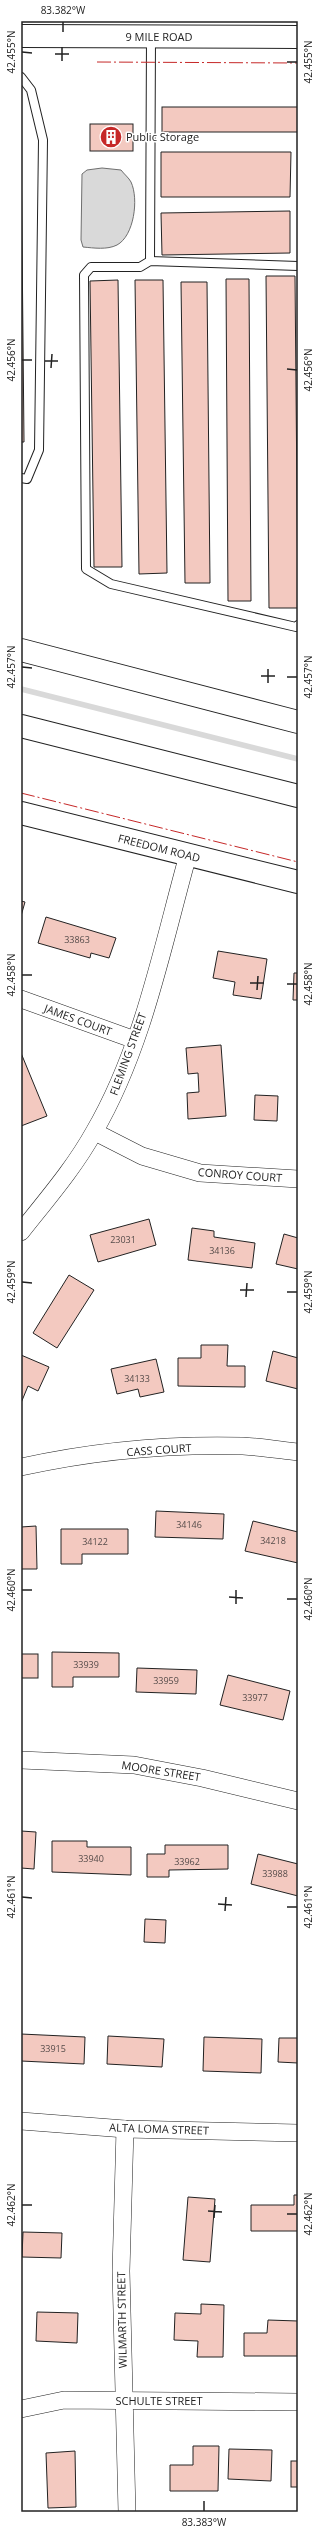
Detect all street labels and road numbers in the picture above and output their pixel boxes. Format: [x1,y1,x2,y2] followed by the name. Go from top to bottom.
[125,29,193,44] street label: 9 MILE ROAD
[116,830,202,865] street label: FREEDOM ROAD
[41,1000,114,1039] street label: JAMES COURT
[106,1010,149,1097] street label: FLEMING STREET
[197,1164,283,1185] street label: CONROY COURT
[126,1440,192,1459] street label: CASS COURT
[120,1757,202,1784] street label: MOORE STREET
[109,2119,209,2138] street label: ALTA LOMA STREET
[113,2271,130,2369] street label: WILMARTH STREET
[115,2393,203,2408] street label: SCHULTE STREET

